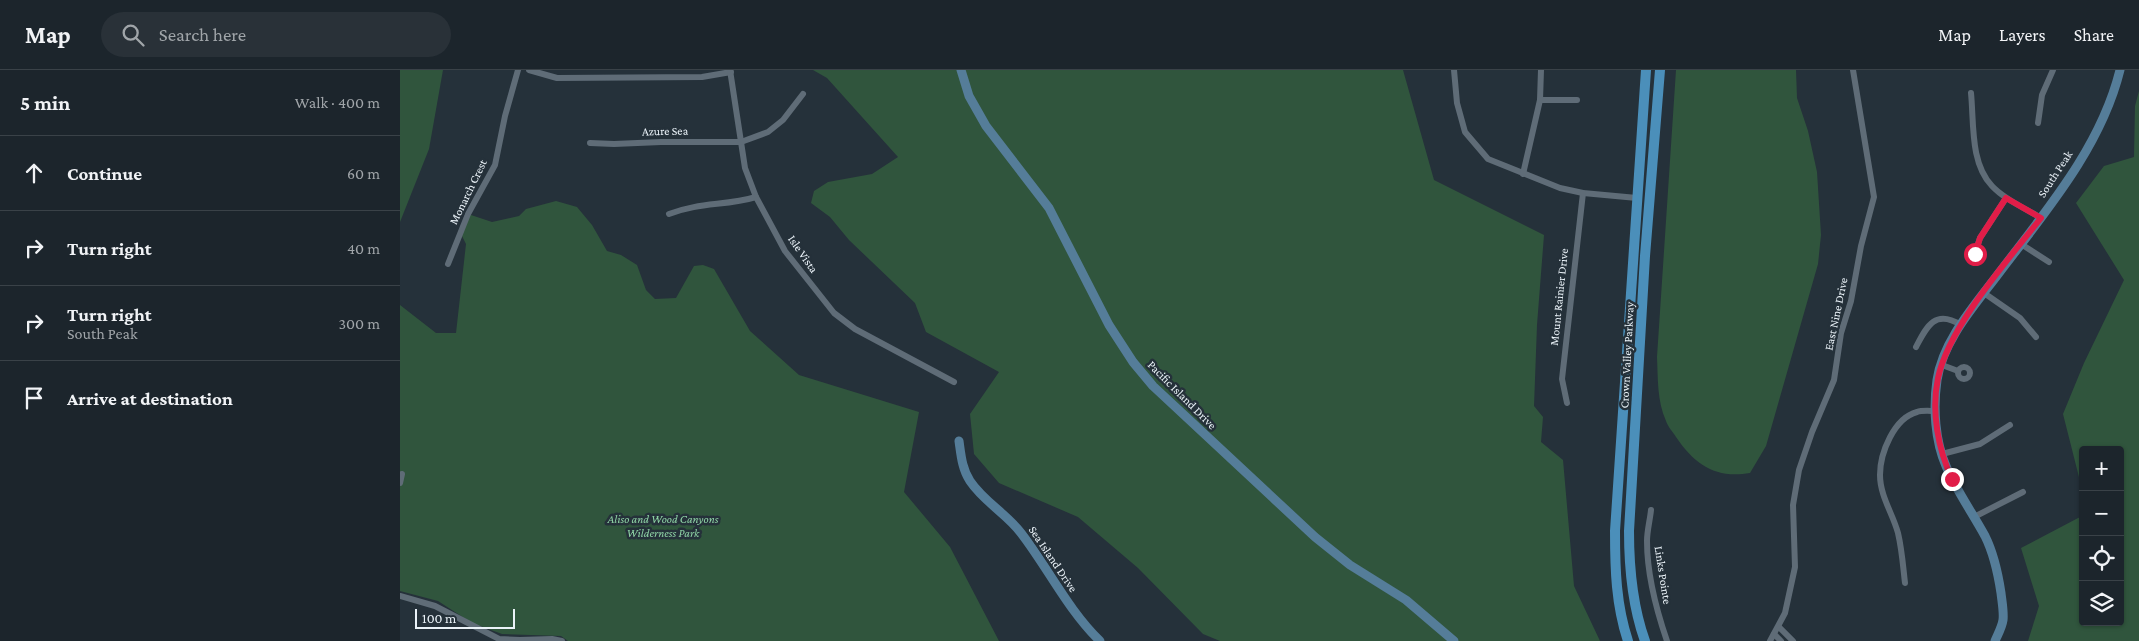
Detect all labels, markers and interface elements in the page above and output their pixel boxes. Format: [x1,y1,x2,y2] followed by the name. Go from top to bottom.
[101,12,451,57] search box
[25,21,71,48] text: Map
[119,21,147,49] icon: search
[159,24,246,45] text: Search here
[1938,25,1971,45] text: Map
[1999,25,2046,45] text: Layers
[2074,25,2114,45] text: Share
[20,91,70,115] text: 5 min
[295,94,380,111] text: Walk · 400 m
[642,124,689,138] street label: Azure Sea
[2035,148,2075,200] street label: South Peak
[446,156,490,227] street label: Monarch Crest
[20,159,48,187] icon: ahead
[67,163,142,184] text: Continue
[347,165,380,182] text: 60 m
[785,232,821,276] street label: Isle Vista
[20,234,48,262] icon: right
[67,238,152,259] text: Turn right
[347,240,380,257] text: 40 m
[1964,243,1987,266] route start
[1547,248,1571,346] street label: Mount Rainier Drive
[1821,276,1851,352] street label: East Nine Drive
[1617,301,1637,409] street label: Crown Valley Parkway
[67,304,152,325] text: Turn right
[20,309,48,337] icon: right
[338,315,380,332] text: 300 m
[67,325,138,342] text: South Peak
[1145,358,1219,432] street label: Pacific Island Drive
[20,384,48,412] icon: arrive
[67,388,233,409] text: Arrive at destination
[2079,446,2124,626] map controls
[2079,446,2124,491] button: +
[1941,468,1964,491] route end
[2079,491,2124,536] button: −
[607,512,719,540] park label: Aliso and Wood Canyons Wilderness Park
[1026,523,1080,595] street label: Sea Island Drive
[2079,536,2124,581] button: locate
[1651,545,1675,605] street label: Links Pointe
[2079,581,2124,626] button: layers
[415,606,515,629] scale bar
[422,610,456,626] text: 100 m

